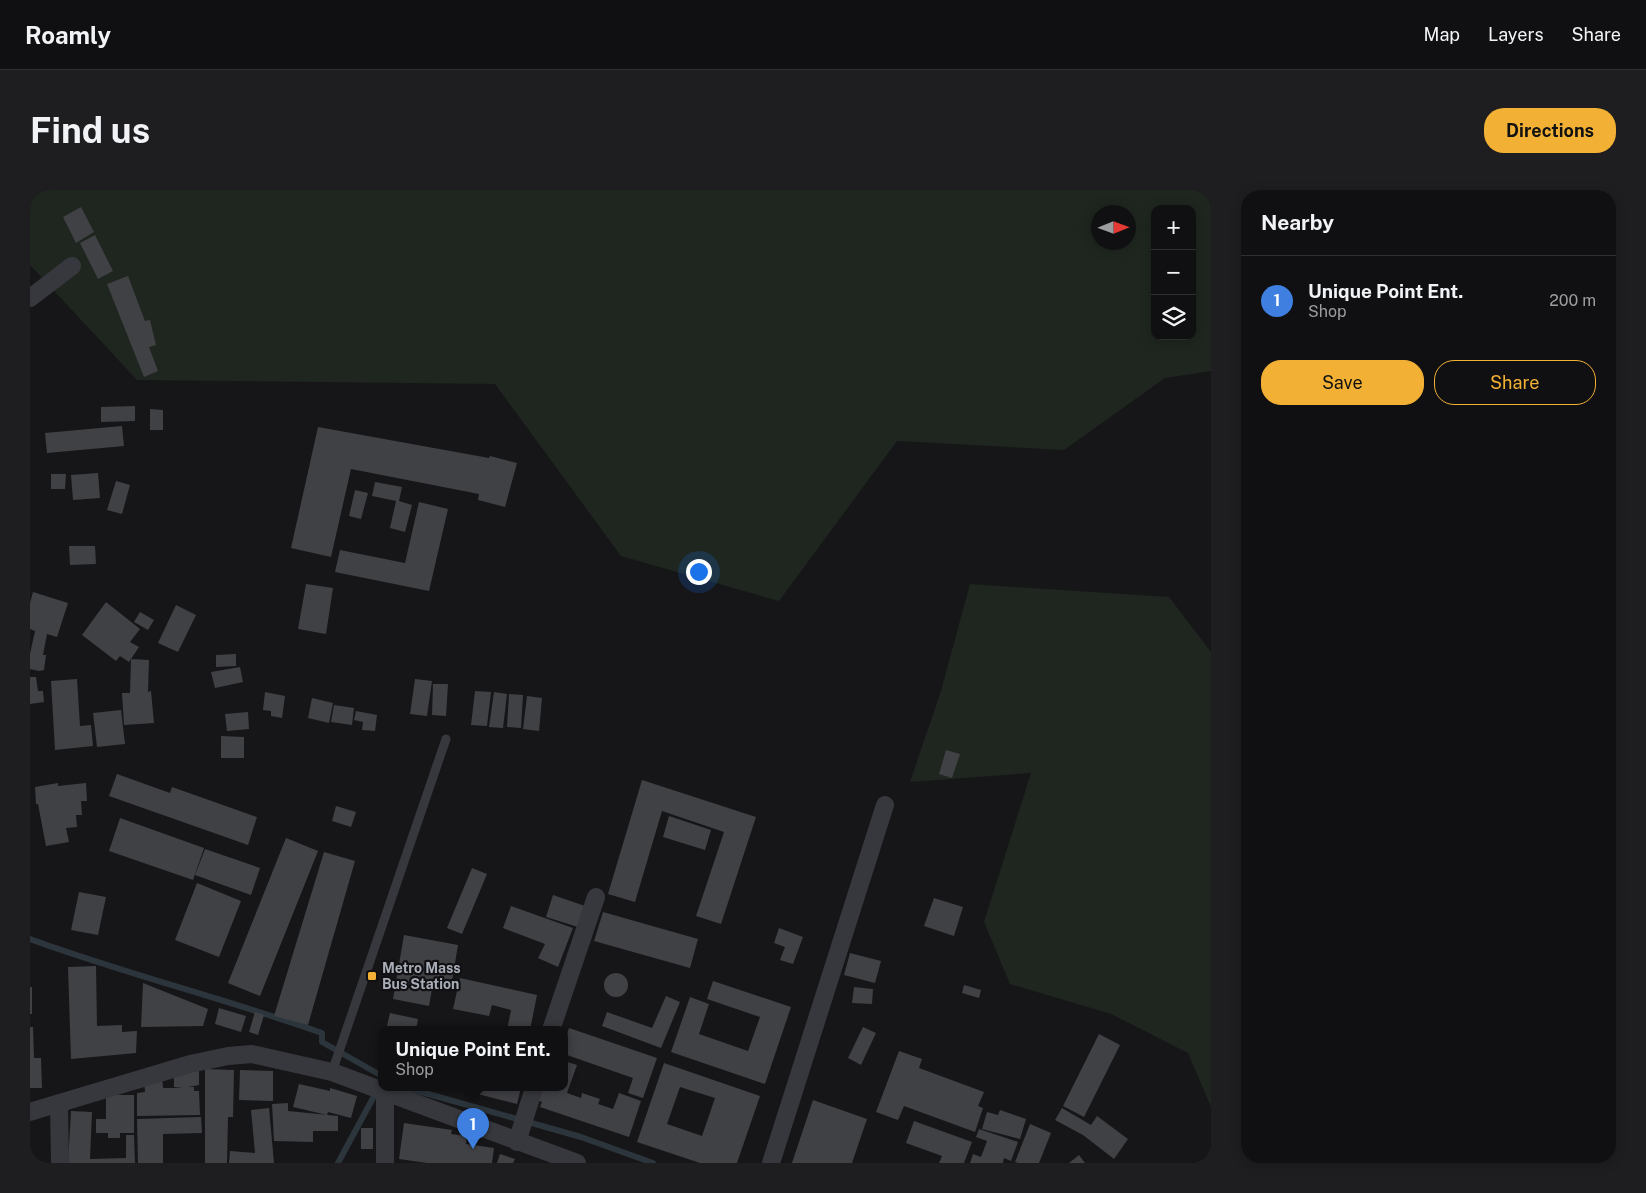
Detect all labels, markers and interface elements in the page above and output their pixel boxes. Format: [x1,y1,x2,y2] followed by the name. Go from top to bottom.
[25,21,111,49] text: Roamly
[1424,24,1460,45] text: Map
[1488,24,1544,45] text: Layers
[1572,24,1621,45] text: Share
[1484,108,1616,153] button: Directions
[30,110,150,151] text: Find us
[1091,205,1136,250] north arrow
[1151,205,1196,340] map controls
[1151,205,1196,250] button: +
[1261,210,1334,235] text: Nearby
[1151,250,1196,295] button: −
[1308,280,1463,302] text: Unique Point Ent.
[1274,291,1280,310] text: 1
[1549,291,1596,310] text: 200 m
[1151,295,1196,340] button: layers
[1308,302,1347,321] text: Shop
[1261,360,1424,405] button: Save
[1434,360,1596,405] button: Share
[686,559,712,585] your location
[382,960,461,992] place label: Metro Mass Bus Station
[366,970,378,982] marker: Metro Mass Bus Station
[378,1026,568,1091] popup
[395,1038,551,1060] text: Unique Point Ent.
[395,1060,434,1079] text: Shop
[457,1108,489,1149] pin: 1

